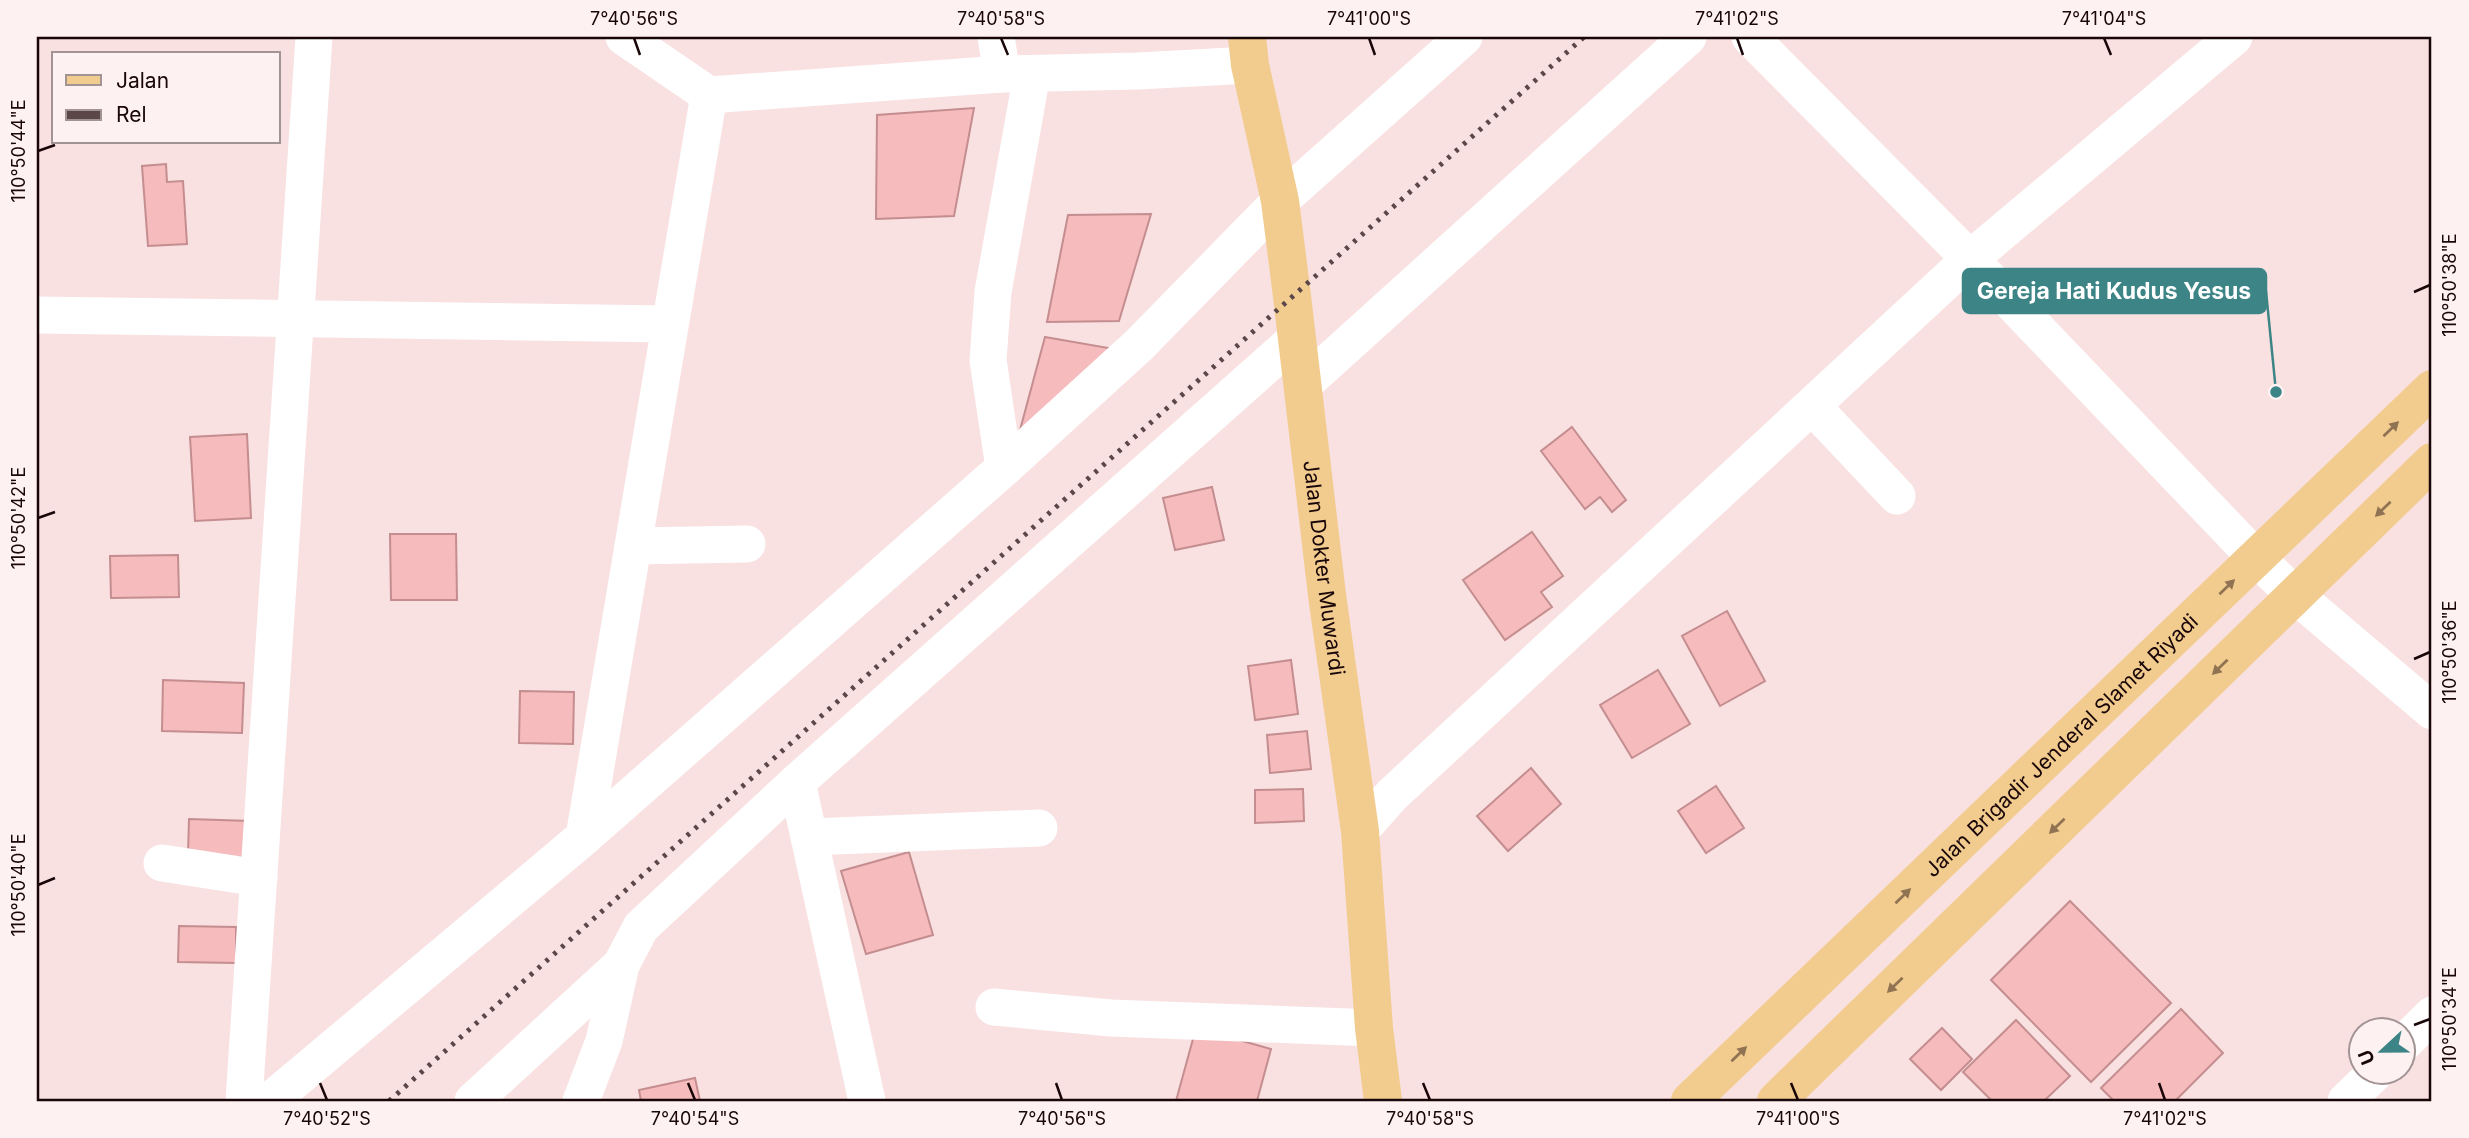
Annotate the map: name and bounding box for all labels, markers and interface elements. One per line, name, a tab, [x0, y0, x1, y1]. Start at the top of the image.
text: 7°40'56"S	[590, 8, 678, 29]
text: 7°40'58"S	[957, 8, 1045, 29]
text: 7°41'00"S	[1327, 8, 1411, 29]
text: 7°41'02"S	[1695, 8, 1779, 29]
text: 7°41'04"S	[2062, 8, 2146, 29]
legend	[52, 52, 280, 144]
text: Jalan	[116, 68, 169, 93]
text: 110°50'44"E	[8, 99, 29, 203]
text: Rel	[116, 102, 147, 127]
text: 110°50'38"E	[2439, 233, 2460, 337]
callout: Gereja Hati Kudus Yesus	[1963, 269, 2266, 313]
text: Gereja Hati Kudus Yesus	[1977, 277, 2251, 305]
one-way arrow	[2382, 420, 2399, 437]
street label: Jalan Dokter Muwardi	[1299, 459, 1351, 677]
text: 110°50'42"E	[8, 467, 29, 569]
one-way arrow	[2375, 500, 2392, 516]
one-way arrow	[2218, 578, 2235, 595]
text: 110°50'36"E	[2439, 600, 2460, 704]
street label: Jalan Brigadir Jenderal Slamet Riyadi	[1919, 608, 2203, 882]
one-way arrow	[2211, 659, 2228, 676]
one-way arrow	[2049, 818, 2066, 834]
text: 110°50'40"E	[8, 834, 29, 936]
one-way arrow	[1894, 889, 1911, 905]
text: 110°50'34"E	[2439, 967, 2460, 1071]
one-way arrow	[1886, 977, 1903, 994]
north arrow	[2346, 1016, 2416, 1086]
one-way arrow	[1730, 1046, 1747, 1062]
text: U	[2353, 1046, 2380, 1068]
text: 7°40'52"S	[283, 1108, 371, 1129]
text: 7°40'54"S	[651, 1108, 739, 1129]
text: 7°40'56"S	[1018, 1108, 1106, 1129]
text: 7°40'58"S	[1386, 1108, 1474, 1129]
text: 7°41'00"S	[1756, 1108, 1840, 1129]
text: 7°41'02"S	[2123, 1108, 2207, 1129]

